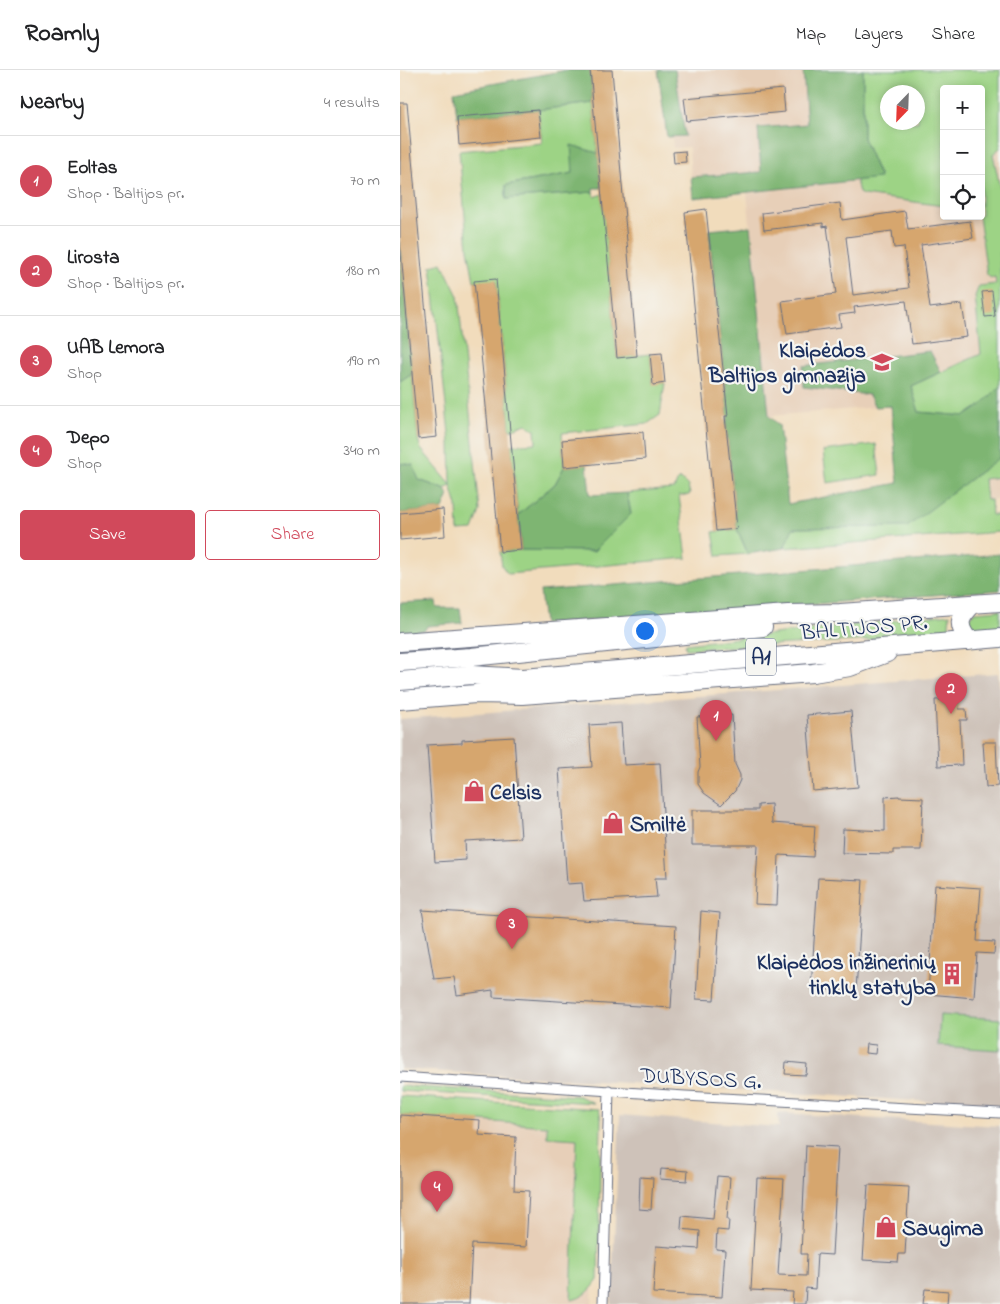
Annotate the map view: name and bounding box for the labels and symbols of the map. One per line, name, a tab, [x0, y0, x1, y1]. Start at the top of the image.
north arrow	[880, 85, 925, 130]
place label: Klaipėdos Baltijos gimnazija	[708, 336, 866, 394]
school or university icon: Klaipėdos Baltijos gimnazija	[869, 349, 895, 375]
street label: BALTIJOS PR.	[799, 608, 929, 651]
your location	[632, 618, 658, 644]
road number: A1	[746, 638, 776, 676]
pin: 2	[935, 673, 967, 714]
pin: 1	[700, 700, 732, 741]
shop icon: Celsis	[461, 778, 487, 804]
place label: Celsis	[490, 778, 542, 810]
shop icon: Smiltė	[600, 810, 626, 836]
place label: Smiltė	[630, 810, 687, 842]
pin: 3	[496, 908, 528, 949]
place label: Klaipėdos inžinerinių tinklų statyba	[757, 948, 936, 1006]
building icon: Klaipėdos inžinerinių tinklų statyba	[939, 961, 965, 987]
street label: DUBYSOS G.	[638, 1061, 762, 1099]
pin: 4	[421, 1171, 453, 1212]
shop icon: Saugima	[873, 1214, 899, 1240]
place label: Saugima	[902, 1214, 983, 1247]

